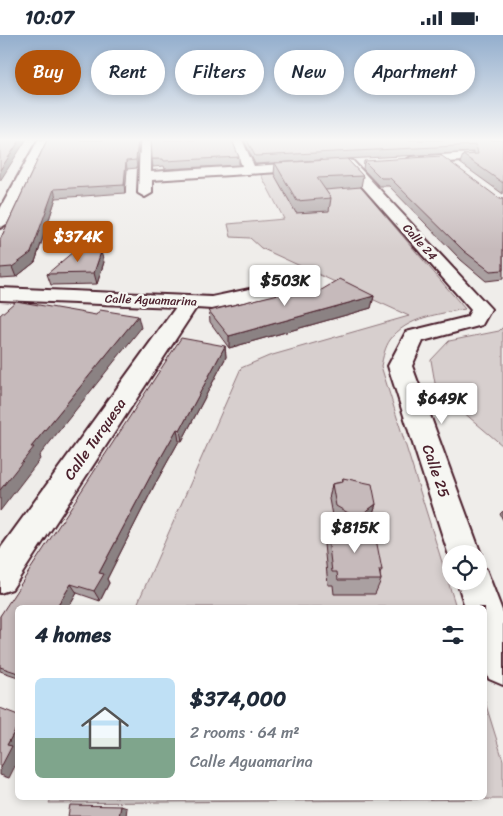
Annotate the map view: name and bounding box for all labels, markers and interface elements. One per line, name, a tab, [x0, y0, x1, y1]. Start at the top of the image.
text: 10:07	[25, 1, 74, 34]
chip: Buy	[15, 50, 81, 95]
chip: Rent	[91, 50, 165, 95]
chip: Filters	[175, 50, 264, 95]
chip: New	[274, 50, 344, 95]
chip: Apartment	[354, 50, 475, 95]
street label: Calle 24	[397, 218, 443, 266]
pin: $374K	[43, 221, 113, 263]
text: $374K	[54, 222, 102, 251]
pin: $503K	[250, 265, 320, 307]
text: $503K	[260, 266, 310, 295]
street label: Calle Aguamarina	[105, 287, 197, 313]
pin: $649K	[407, 383, 477, 425]
text: $649K	[417, 384, 467, 413]
street label: Calle Turquesa	[57, 392, 133, 486]
street label: Calle 25	[415, 441, 457, 501]
pin: $815K	[320, 511, 390, 554]
text: $815K	[332, 513, 378, 542]
map controls	[442, 545, 487, 590]
button: locate	[442, 545, 487, 590]
text: 4 homes	[35, 616, 111, 654]
icon: filters	[439, 621, 467, 649]
text: $374,000	[190, 680, 286, 718]
icon: home	[75, 698, 135, 758]
text: 2 rooms · 64 m²	[190, 718, 300, 747]
text: Calle Aguamarina	[190, 747, 313, 776]

